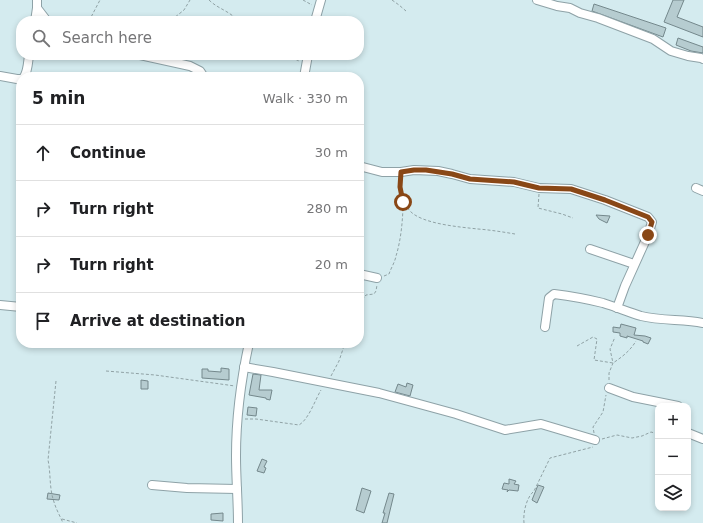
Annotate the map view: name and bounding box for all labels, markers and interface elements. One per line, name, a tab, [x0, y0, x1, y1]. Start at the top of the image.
search box	[16, 16, 364, 60]
icon: search	[30, 27, 52, 49]
text: Search here	[62, 29, 152, 47]
text: 5 min	[32, 88, 85, 108]
text: Walk · 330 m	[263, 91, 348, 106]
icon: ahead	[32, 142, 54, 164]
text: Continue	[70, 144, 146, 162]
text: 30 m	[315, 145, 348, 160]
route start	[394, 193, 412, 211]
icon: right	[32, 198, 54, 220]
text: Turn right	[70, 200, 154, 218]
text: 280 m	[306, 201, 348, 216]
route end	[639, 226, 657, 244]
icon: right	[32, 254, 54, 276]
text: Turn right	[70, 256, 154, 274]
text: 20 m	[315, 257, 348, 272]
icon: arrive	[32, 310, 54, 332]
text: Arrive at destination	[70, 312, 245, 330]
map controls	[655, 403, 691, 511]
button: +	[655, 403, 691, 439]
button: −	[655, 439, 691, 475]
button: layers	[655, 475, 691, 511]

